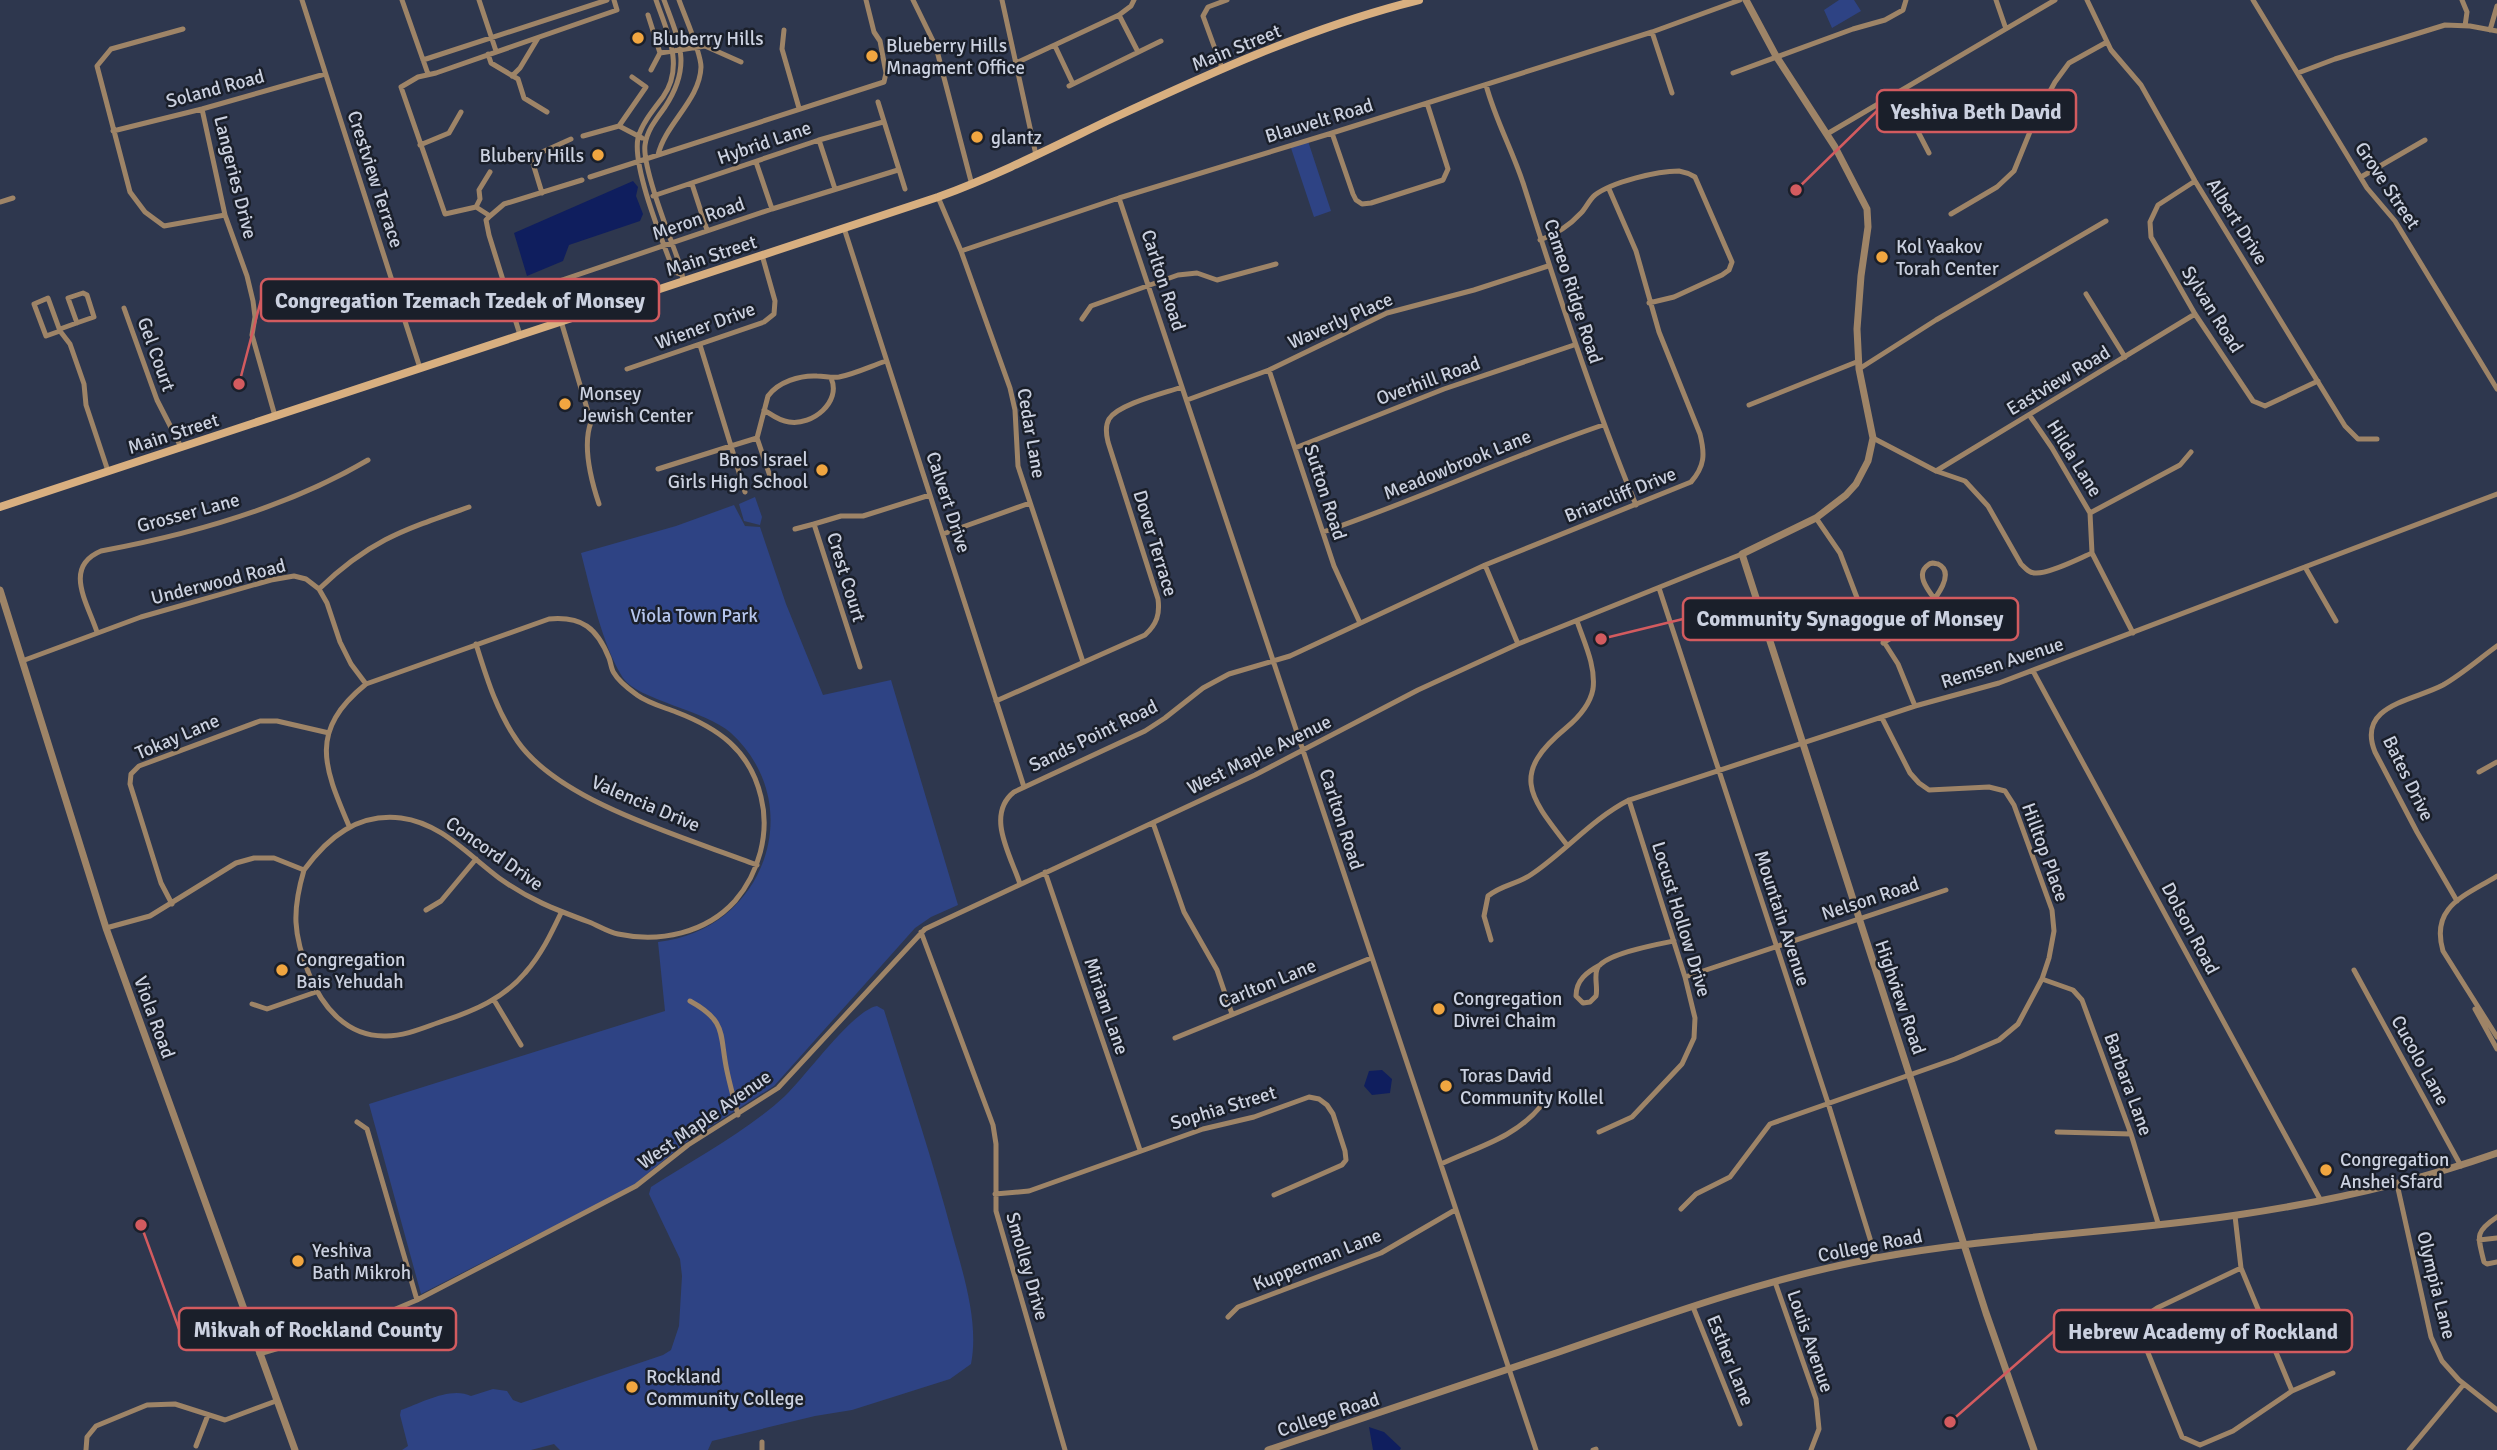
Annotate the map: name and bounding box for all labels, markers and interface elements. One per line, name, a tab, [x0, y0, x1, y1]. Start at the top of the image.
street label: Main Street	[1188, 19, 1285, 77]
place label: Bluberry Hills	[652, 27, 764, 51]
marker: Bluberry Hills	[630, 30, 646, 46]
place label: Blueberry Hills Mnagment Office	[886, 34, 1025, 80]
marker: Blueberry Hills Mnagment Office	[864, 48, 880, 64]
street label: Soland Road	[163, 64, 267, 114]
callout: Yeshiva Beth David	[1877, 90, 2076, 132]
street label: Blauvelt Road	[1262, 93, 1376, 149]
text: Yeshiva Beth David	[1889, 99, 2062, 125]
street label: Crestview Terrace	[342, 108, 408, 251]
street label: Langeries Drive	[208, 113, 262, 241]
street label: Hybrid Lane	[714, 116, 814, 170]
place label: glantz	[991, 126, 1042, 150]
marker: glantz	[969, 129, 985, 145]
street label: Grove Street	[2349, 137, 2425, 234]
place label: Blubery Hills	[479, 144, 584, 168]
marker: Blubery Hills	[590, 147, 606, 163]
street label: Albert Drive	[2201, 174, 2273, 269]
street label: Meron Road	[649, 192, 748, 246]
street label: Cameo Ridge Road	[1538, 216, 1608, 367]
street label: Carlton Road	[1135, 227, 1191, 334]
street label: Main Street	[663, 230, 760, 282]
place label: Kol Yaakov Torah Center	[1896, 235, 1999, 281]
marker: Kol Yaakov Torah Center	[1874, 249, 1890, 265]
street label: Sylvan Road	[2176, 262, 2248, 357]
callout: Congregation Tzemach Tzedek of Monsey	[261, 279, 659, 321]
street label: Waverly Place	[1284, 287, 1397, 355]
text: Congregation Tzemach Tzedek of Monsey	[275, 288, 646, 314]
street label: Wiener Drive	[652, 297, 758, 355]
street label: Gel Court	[132, 314, 181, 395]
street label: Eastview Road	[2002, 340, 2115, 421]
street label: Overhill Road	[1373, 351, 1484, 411]
place label: Monsey Jewish Center	[579, 382, 693, 428]
street label: Cedar Lane	[1011, 386, 1051, 480]
marker: Monsey Jewish Center	[557, 396, 573, 412]
street label: Main Street	[125, 408, 222, 460]
street label: Hilda Lane	[2041, 415, 2107, 502]
street label: Meadowbrook Lane	[1380, 424, 1535, 506]
street label: Sutton Road	[1298, 441, 1352, 543]
place label: Bnos Israel Girls High School	[668, 448, 808, 494]
street label: Calvert Drive	[920, 449, 976, 556]
marker: Bnos Israel Girls High School	[814, 462, 830, 478]
street label: Briarcliff Drive	[1561, 462, 1680, 528]
street label: Dover Terrace	[1127, 487, 1183, 599]
street label: Grosser Lane	[134, 488, 242, 538]
street label: Crest Court	[821, 530, 871, 625]
street label: Underwood Road	[148, 554, 288, 610]
callout: Community Synagogue of Monsey	[1683, 598, 2018, 640]
park label: Viola Town Park	[630, 604, 758, 628]
text: Community Synagogue of Monsey	[1696, 606, 2004, 632]
street label: Remsen Avenue	[1938, 632, 2067, 694]
street label: Sands Point Road	[1025, 694, 1162, 777]
street label: Tokay Lane	[132, 709, 223, 765]
street label: West Maple Avenue	[1183, 710, 1336, 800]
street label: Bates Drive	[2377, 732, 2439, 825]
street label: Carlton Road	[1313, 766, 1369, 873]
street label: Valencia Drive	[588, 770, 704, 838]
street label: Hilltop Place	[2016, 800, 2074, 905]
street label: Concord Drive	[441, 811, 548, 896]
street label: Locust Hollow Drive	[1646, 839, 1716, 1000]
street label: Mountain Avenue	[1749, 847, 1815, 989]
street label: Nelson Road	[1818, 872, 1922, 926]
street label: Dolson Road	[2156, 878, 2224, 979]
street label: Highview Road	[1869, 937, 1931, 1058]
place label: Congregation Bais Yehudah	[296, 948, 405, 994]
street label: Carlton Lane	[1215, 953, 1320, 1014]
street label: Miriam Lane	[1078, 955, 1134, 1058]
marker: Congregation Bais Yehudah	[274, 962, 290, 978]
street label: Viola Road	[128, 973, 180, 1062]
place label: Congregation Divrei Chaim	[1453, 987, 1562, 1033]
marker: Congregation Divrei Chaim	[1431, 1001, 1447, 1017]
street label: Cucolo Lane	[2386, 1011, 2455, 1110]
street label: Barbara Lane	[2098, 1030, 2158, 1139]
place label: Toras David Community Kollel	[1460, 1064, 1604, 1110]
street label: West Maple Avenue	[633, 1065, 776, 1175]
marker: Toras David Community Kollel	[1438, 1078, 1454, 1094]
street label: Sophia Street	[1168, 1080, 1279, 1135]
place label: Congregation Anshei Sfard	[2340, 1148, 2449, 1194]
marker: Congregation Anshei Sfard	[2318, 1162, 2334, 1178]
street label: Smolley Drive	[1000, 1210, 1054, 1323]
street label: Kupperman Lane	[1250, 1223, 1385, 1297]
street label: College Road	[1816, 1224, 1924, 1268]
street label: Olympia Lane	[2411, 1229, 2461, 1342]
place label: Yeshiva Bath Mikroh	[312, 1239, 411, 1285]
marker: Yeshiva Bath Mikroh	[290, 1253, 306, 1269]
street label: Louis Avenue	[1781, 1287, 1839, 1396]
callout: Mikvah of Rockland County	[179, 1308, 456, 1350]
callout: Hebrew Academy of Rockland	[2054, 1310, 2352, 1352]
street label: Esther Lane	[1701, 1311, 1759, 1409]
text: Mikvah of Rockland County	[194, 1317, 443, 1343]
text: Hebrew Academy of Rockland	[2068, 1319, 2338, 1345]
place label: Rockland Community College	[646, 1365, 804, 1411]
marker: Rockland Community College	[624, 1379, 640, 1395]
street label: College Road	[1274, 1387, 1382, 1443]

